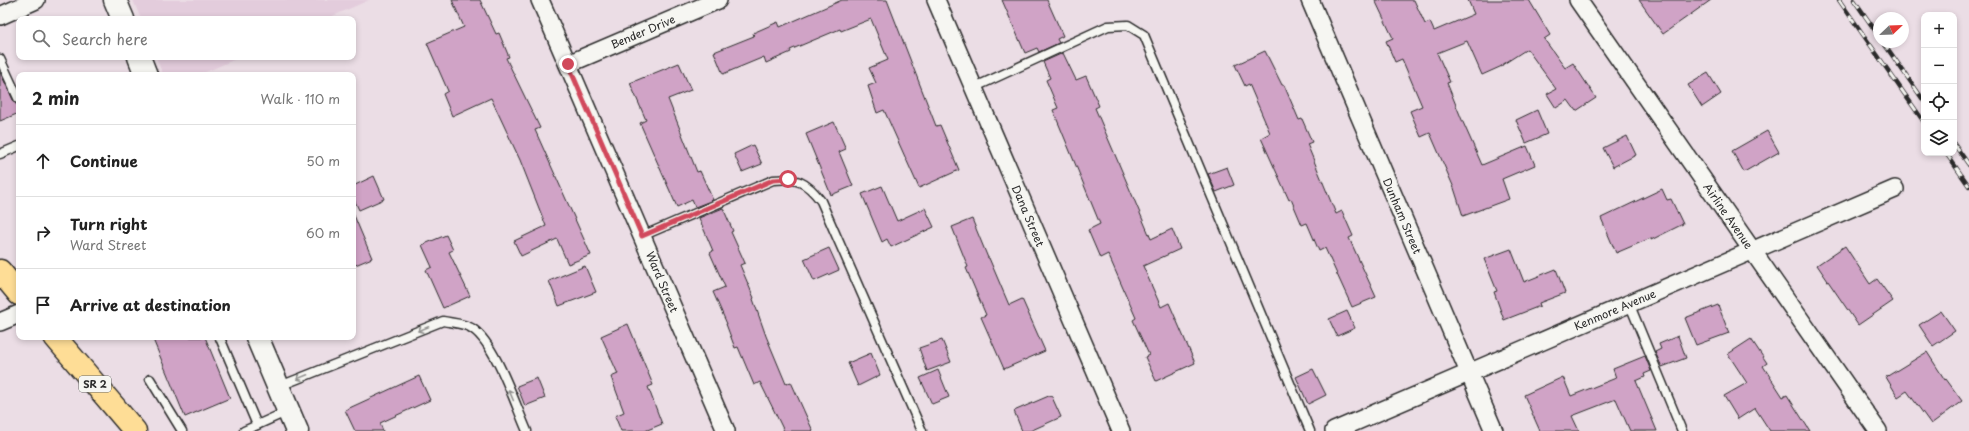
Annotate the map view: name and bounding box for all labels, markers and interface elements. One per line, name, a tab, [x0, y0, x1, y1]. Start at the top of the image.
street label: Bender Drive	[608, 10, 678, 53]
north arrow	[1873, 12, 1909, 48]
map controls	[1921, 12, 1957, 156]
button: +	[1921, 12, 1957, 48]
search box	[16, 16, 356, 60]
icon: search	[30, 27, 52, 49]
text: Search here	[62, 27, 148, 50]
button: −	[1921, 48, 1957, 84]
route end	[559, 55, 577, 73]
button: locate	[1921, 84, 1957, 120]
text: 2 min	[32, 85, 79, 111]
text: Walk · 110 m	[261, 89, 340, 108]
button: layers	[1921, 120, 1957, 156]
text: Continue	[70, 149, 138, 172]
icon: ahead	[32, 150, 54, 172]
text: 50 m	[306, 151, 340, 170]
route start	[779, 170, 797, 188]
street label: Dunham Street	[1379, 175, 1426, 257]
street label: Airline Avenue	[1699, 179, 1757, 252]
street label: Dana Street	[1008, 182, 1049, 250]
text: Turn right	[70, 212, 147, 235]
icon: right	[32, 222, 54, 244]
text: 60 m	[306, 223, 340, 242]
text: Ward Street	[70, 235, 146, 254]
street label: Ward Street	[642, 249, 683, 315]
street label: Kenmore Avenue	[1571, 285, 1658, 334]
text: Arrive at destination	[70, 293, 231, 316]
icon: arrive	[32, 294, 54, 316]
one-way arrow	[417, 326, 429, 334]
one-way arrow	[297, 374, 309, 382]
road number: SR 2	[79, 376, 111, 392]
one-way arrow	[507, 390, 514, 402]

